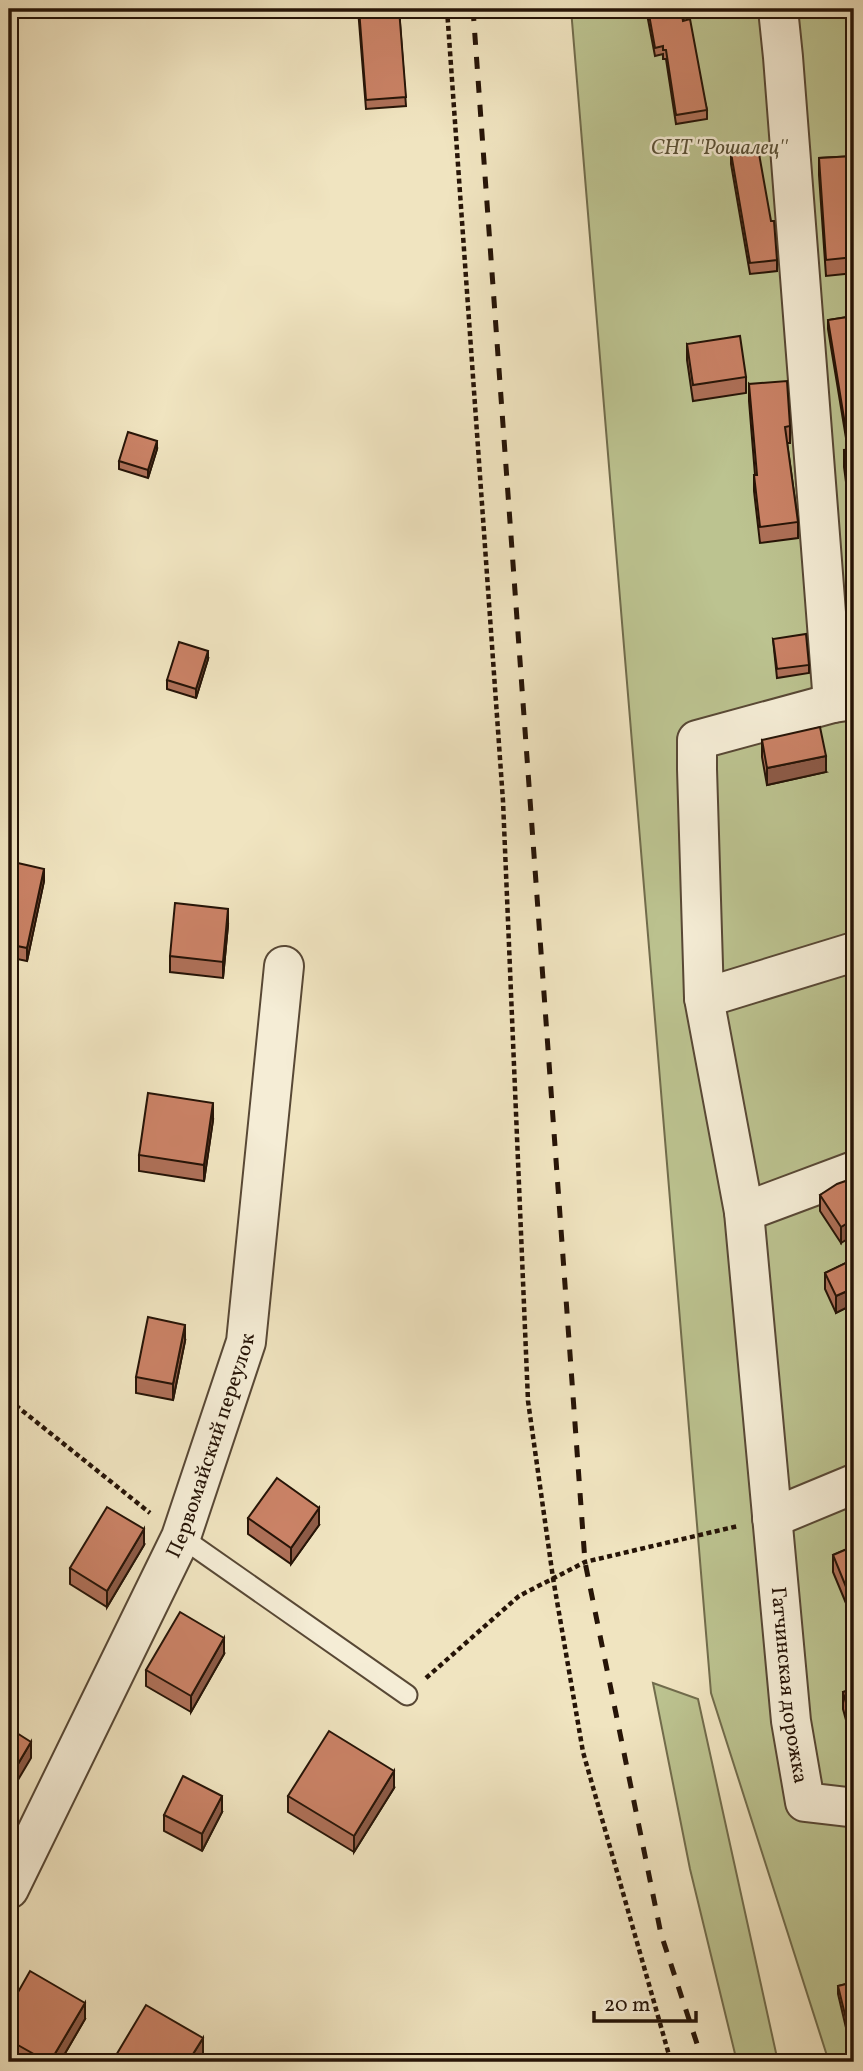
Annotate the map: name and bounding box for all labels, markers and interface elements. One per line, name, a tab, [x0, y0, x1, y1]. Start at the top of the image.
park label: СНТ ''Рошалец''	[651, 134, 788, 163]
street label: Первомайский переулок	[160, 1332, 263, 1563]
street label: Гатчинская дорожка	[763, 1585, 815, 1786]
scale bar	[594, 1980, 695, 2024]
text: 20 m	[604, 1991, 650, 2020]

